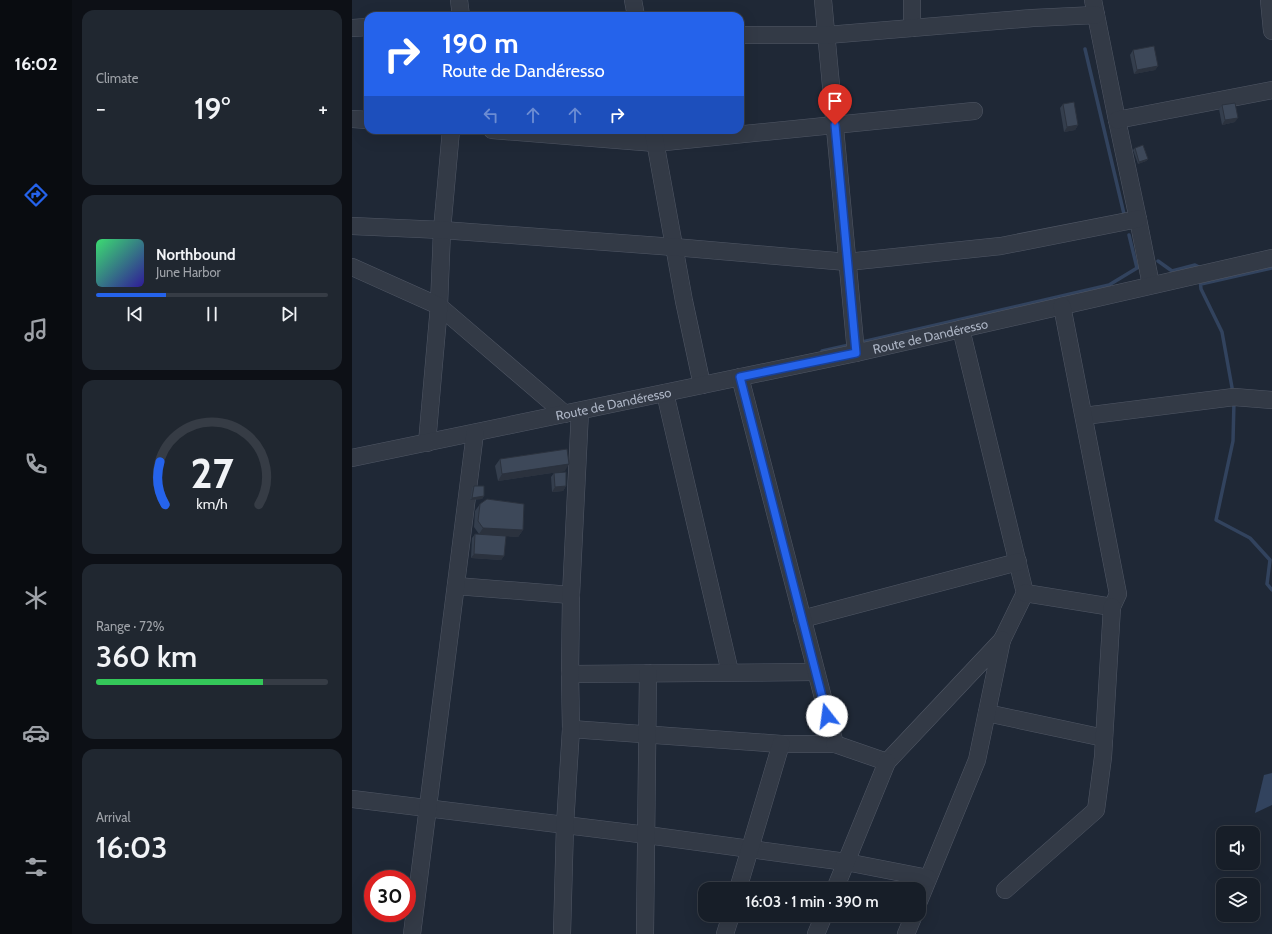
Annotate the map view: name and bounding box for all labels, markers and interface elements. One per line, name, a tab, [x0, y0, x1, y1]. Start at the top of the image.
text: 190 m	[442, 26, 518, 60]
icon: right	[376, 28, 428, 80]
text: 16:02	[15, 53, 57, 75]
text: Route de Dandéresso	[442, 60, 605, 82]
text: Climate	[96, 70, 138, 86]
pin	[818, 84, 852, 125]
text: 19°	[194, 90, 230, 127]
icon: arrive	[824, 90, 846, 112]
text: −	[96, 95, 106, 122]
text: +	[318, 95, 328, 122]
icon: left	[480, 104, 502, 126]
icon: ahead	[522, 104, 544, 126]
icon: ahead	[564, 104, 586, 126]
icon: right	[606, 104, 628, 126]
icon: directions	[22, 181, 50, 209]
text: Northbound	[156, 246, 236, 264]
text: June Harbor	[156, 264, 221, 280]
icon: previous	[124, 303, 146, 325]
icon: pause	[201, 303, 223, 325]
icon: next	[278, 303, 300, 325]
street label: Route de Dandéresso	[871, 315, 989, 357]
icon: music	[22, 316, 50, 344]
street label: Route de Dandéresso	[554, 384, 673, 423]
text: 27	[190, 448, 234, 498]
icon: phone	[22, 450, 50, 478]
text: km/h	[196, 495, 228, 513]
icon: climate	[22, 584, 50, 612]
text: Range · 72%	[96, 618, 164, 634]
text: 360 km	[96, 638, 197, 675]
position arrow	[806, 695, 848, 737]
icon: car	[22, 719, 50, 747]
text: Arrival	[96, 809, 131, 825]
map controls	[1216, 826, 1260, 922]
button: sound	[1216, 826, 1260, 870]
text: 16:03	[96, 829, 167, 866]
icon: filters	[22, 853, 50, 881]
speed limit sign: 30	[364, 870, 416, 922]
button: layers	[1216, 878, 1260, 922]
text: 16:03 · 1 min · 390 m	[745, 893, 879, 911]

